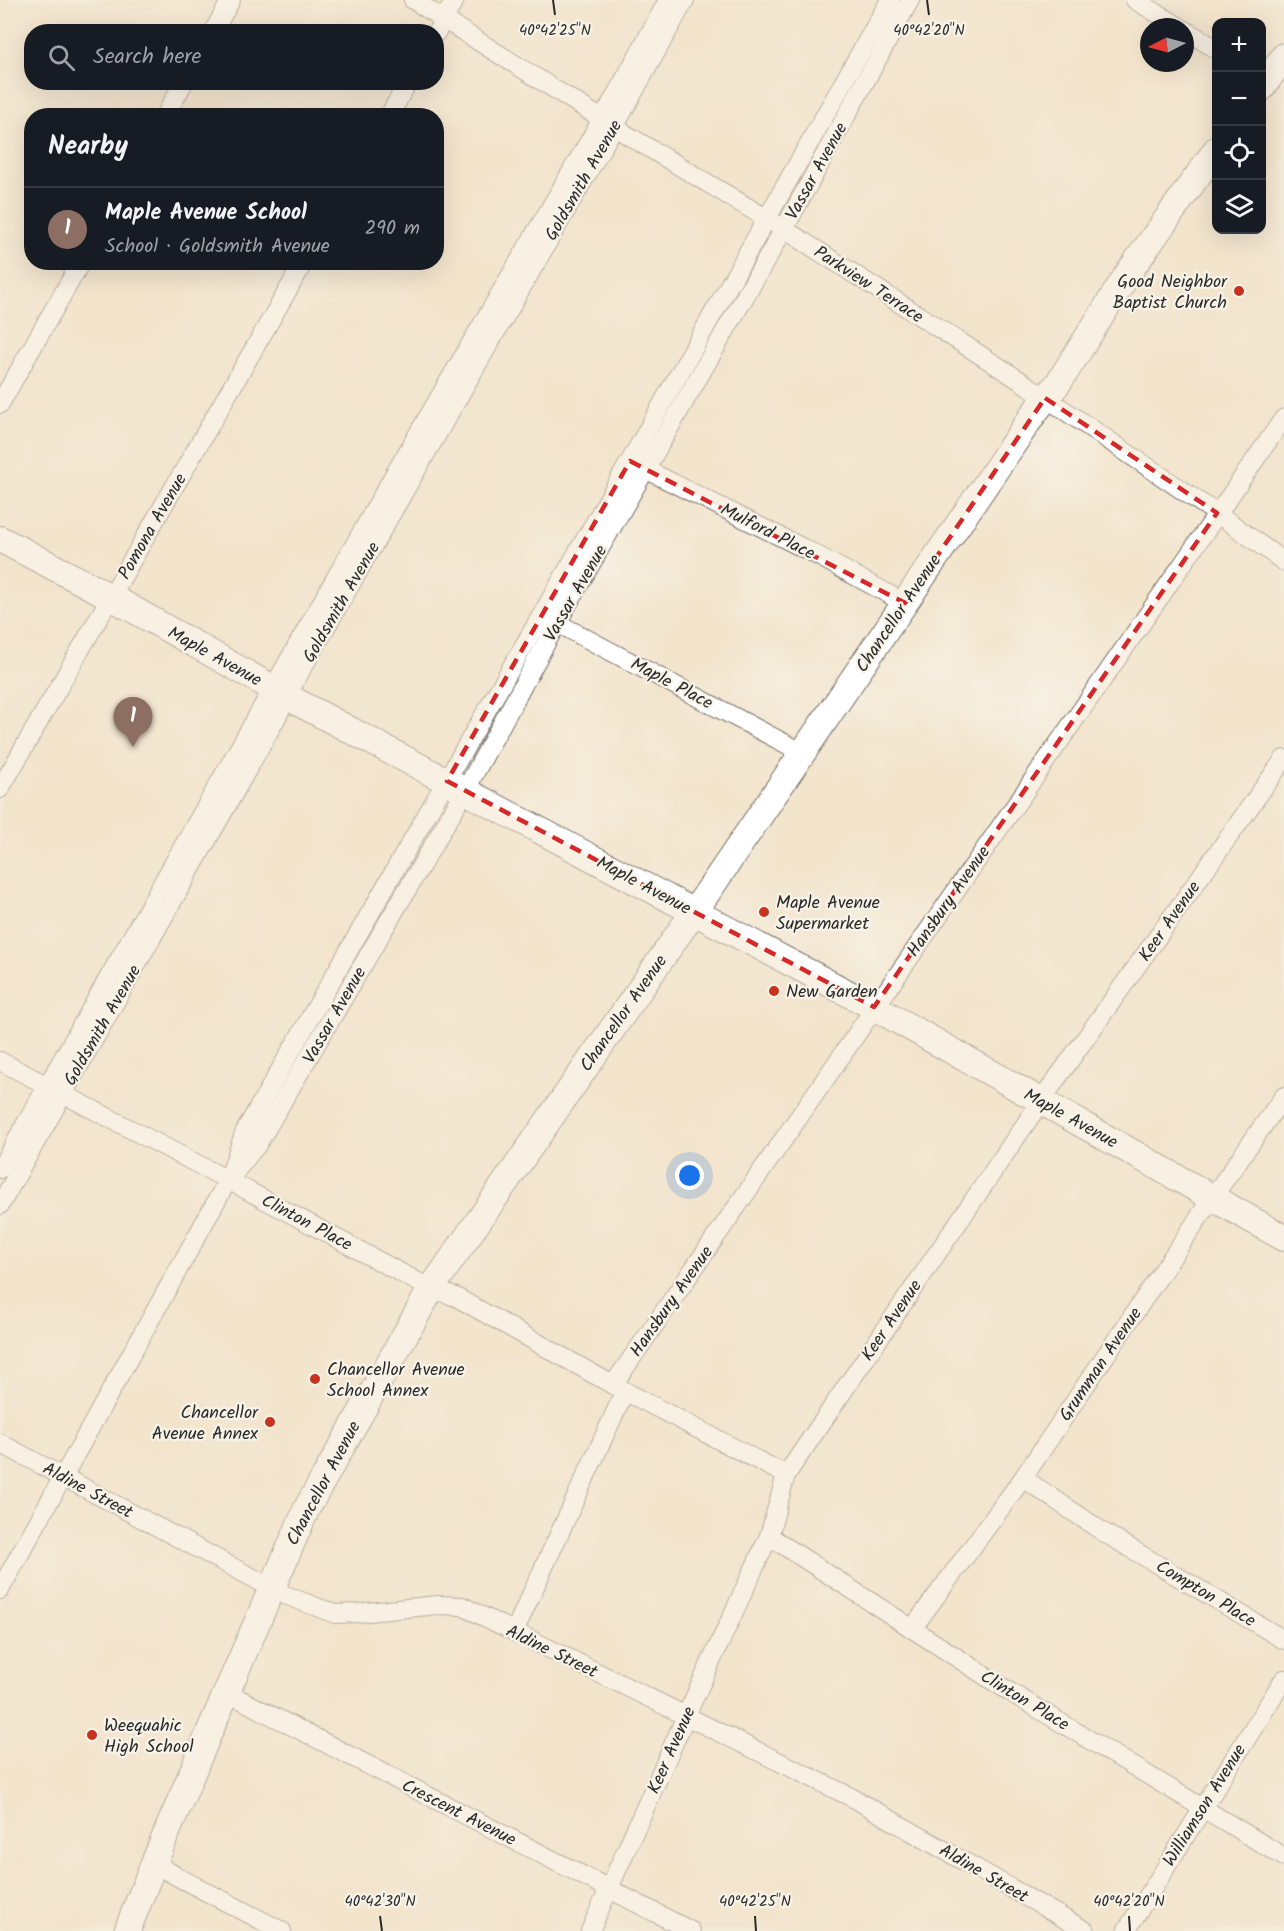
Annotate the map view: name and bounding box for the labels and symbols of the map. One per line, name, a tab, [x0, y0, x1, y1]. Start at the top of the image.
north arrow	[1140, 18, 1194, 72]
text: 40°42'25"N	[519, 19, 591, 43]
text: 40°42'20"N	[893, 19, 965, 43]
street label: Goldsmith Avenue	[538, 115, 631, 247]
street label: Vassar Avenue	[778, 117, 856, 226]
street label: Parkview Terrace	[807, 239, 929, 332]
place label: Good Neighbor Baptist Church	[1113, 268, 1228, 318]
marker: Good Neighbor Baptist Church	[1232, 284, 1246, 298]
street label: Pomona Avenue	[111, 468, 196, 585]
street label: Mulford Place	[715, 496, 820, 569]
street label: Goldsmith Avenue	[296, 537, 389, 669]
street label: Vassar Avenue	[537, 540, 616, 648]
street label: Chancellor Avenue	[849, 549, 950, 679]
street label: Maple Avenue	[162, 619, 267, 695]
street label: Maple Place	[625, 650, 718, 718]
pin: 1	[114, 698, 152, 747]
street label: Hansbury Avenue	[900, 840, 999, 964]
street label: Maple Avenue	[591, 849, 696, 924]
street label: Keer Avenue	[1132, 875, 1209, 968]
place label: Maple Avenue Supermarket	[776, 889, 880, 939]
marker: Maple Avenue Supermarket	[757, 905, 771, 919]
street label: Chancellor Avenue	[573, 949, 676, 1079]
street label: Goldsmith Avenue	[57, 960, 150, 1092]
street label: Vassar Avenue	[296, 962, 375, 1070]
place label: New Garden	[786, 978, 878, 1007]
marker: New Garden	[767, 984, 781, 998]
street label: Maple Avenue	[1018, 1081, 1123, 1157]
your location	[675, 1161, 704, 1190]
street label: Clinton Place	[255, 1187, 357, 1260]
street label: Hansbury Avenue	[623, 1240, 722, 1364]
street label: Keer Avenue	[854, 1274, 930, 1368]
street label: Grumman Avenue	[1052, 1302, 1150, 1428]
place label: Chancellor Avenue School Annex	[327, 1356, 465, 1406]
marker: Chancellor Avenue School Annex	[308, 1372, 322, 1386]
place label: Chancellor Avenue Annex	[152, 1399, 259, 1449]
marker: Chancellor Avenue Annex	[263, 1415, 277, 1429]
street label: Chancellor Avenue	[279, 1416, 369, 1551]
street label: Aldine Street	[37, 1455, 139, 1528]
street label: Compton Place	[1150, 1553, 1261, 1636]
street label: Aldine Street	[500, 1618, 603, 1688]
street label: Clinton Place	[974, 1663, 1074, 1739]
street label: Keer Avenue	[640, 1702, 705, 1799]
place label: Weequahic High School	[104, 1712, 194, 1762]
marker: Weequahic High School	[85, 1728, 99, 1742]
street label: Williamson Avenue	[1156, 1739, 1255, 1873]
street label: Crescent Avenue	[396, 1772, 521, 1855]
street label: Aldine Street	[933, 1837, 1034, 1912]
text: 40°42'30"N	[344, 1890, 416, 1914]
text: 40°42'25"N	[719, 1890, 791, 1914]
text: 40°42'20"N	[1093, 1890, 1165, 1914]

